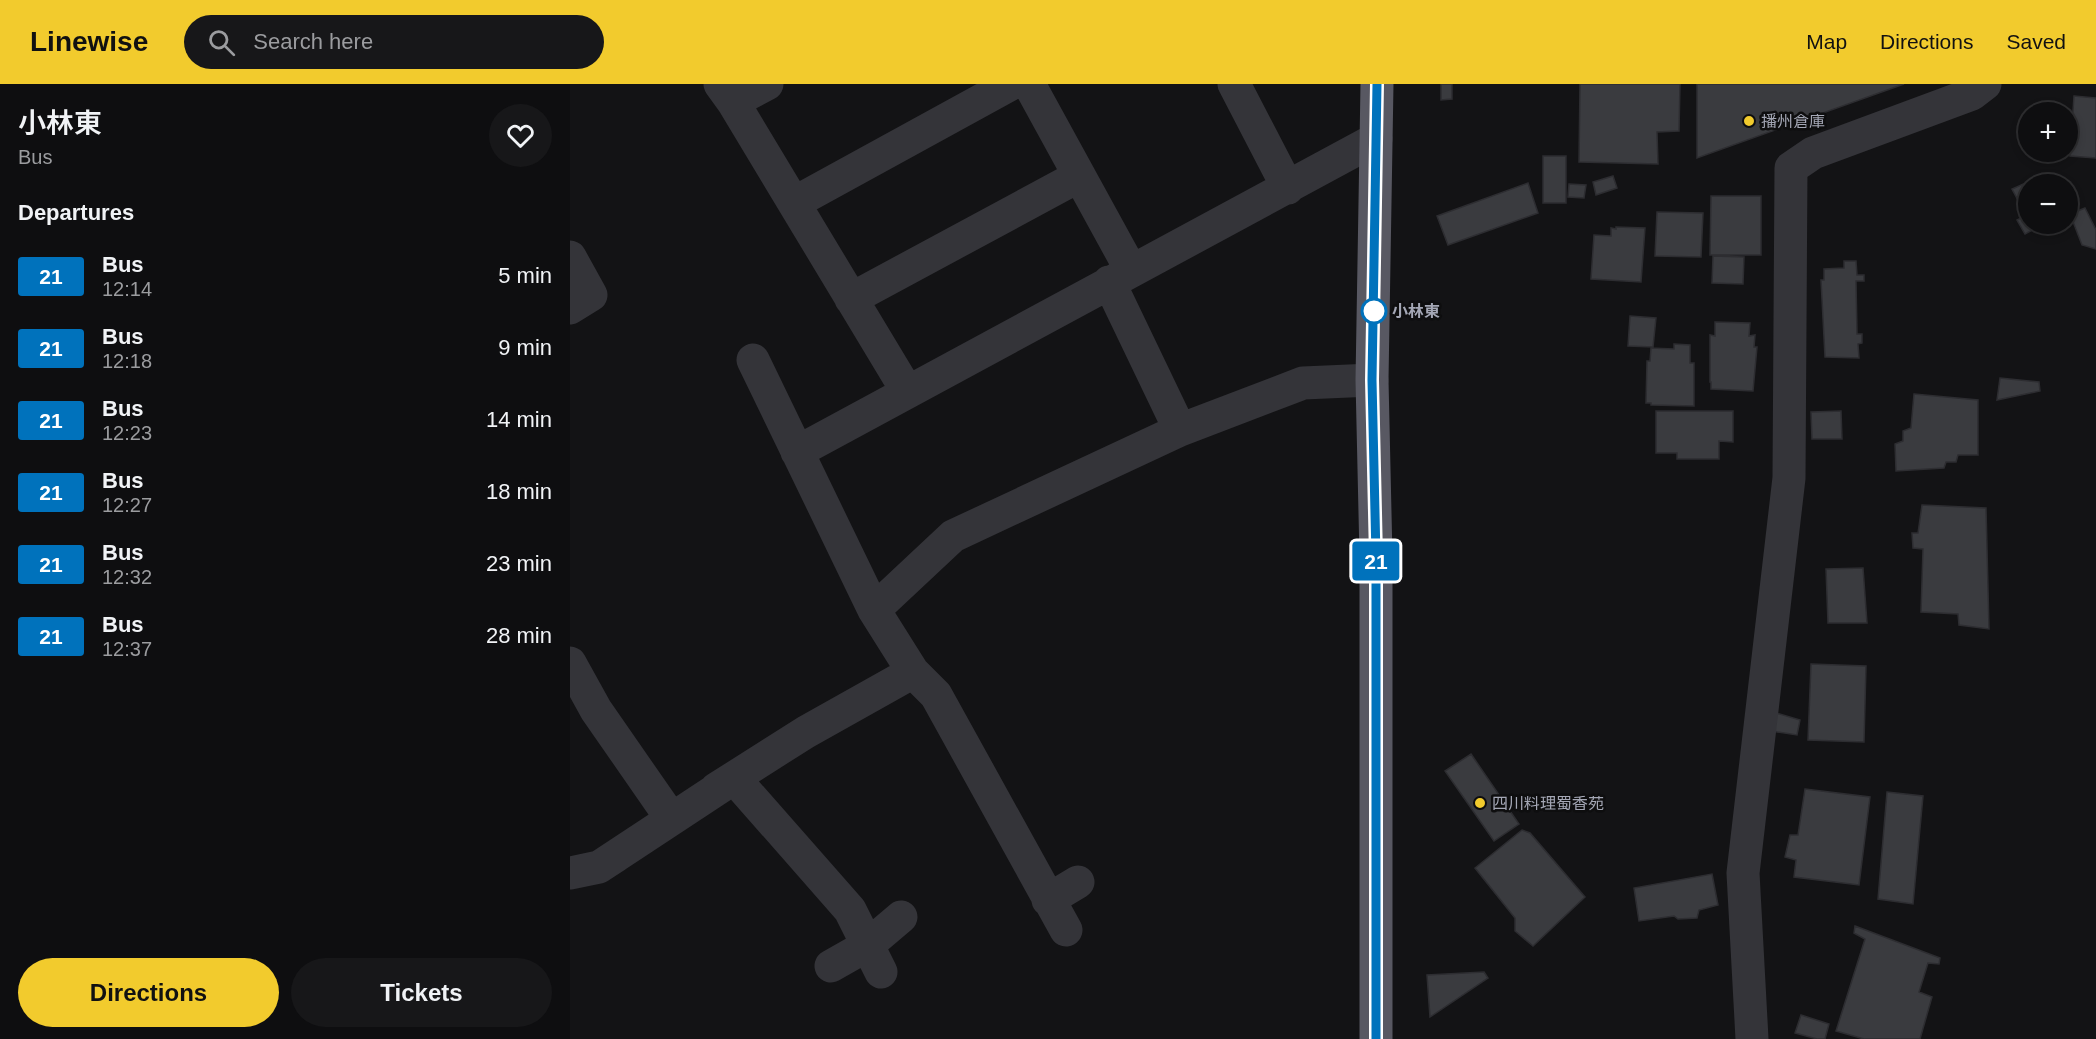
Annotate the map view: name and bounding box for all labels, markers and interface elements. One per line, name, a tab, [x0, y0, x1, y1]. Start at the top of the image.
search box	[184, 15, 604, 69]
text: Linewise	[30, 26, 148, 57]
icon: search	[205, 26, 238, 59]
text: Search here	[253, 29, 373, 54]
text: Map	[1806, 30, 1847, 53]
text: Directions	[1880, 30, 1973, 53]
text: Saved	[2006, 30, 2066, 53]
map controls	[2018, 102, 2078, 234]
button: +	[2018, 102, 2078, 162]
button: heart	[489, 104, 552, 167]
text: 小林東	[18, 108, 102, 139]
place label: 播州倉庫	[1761, 113, 1825, 130]
marker: 播州倉庫	[1742, 114, 1756, 128]
text: Bus	[18, 146, 52, 168]
button: −	[2018, 174, 2078, 234]
text: Departures	[18, 200, 134, 225]
text: Bus	[102, 252, 144, 277]
text: 5 min	[498, 263, 552, 288]
text: 21	[39, 265, 63, 288]
text: 12:14	[102, 278, 152, 300]
marker: 小林東	[1361, 298, 1387, 324]
place label: 小林東	[1392, 303, 1440, 320]
text: Bus	[102, 324, 144, 349]
text: 9 min	[498, 335, 552, 360]
text: 21	[39, 337, 63, 360]
text: 12:18	[102, 350, 152, 372]
text: Bus	[102, 396, 144, 421]
text: 14 min	[486, 407, 552, 432]
text: 21	[39, 409, 63, 432]
text: 12:23	[102, 422, 152, 444]
text: Bus	[102, 468, 144, 493]
text: 18 min	[486, 479, 552, 504]
text: 21	[39, 481, 63, 504]
text: 12:27	[102, 494, 152, 516]
text: Bus	[102, 540, 144, 565]
line badge: 21	[1349, 542, 1403, 580]
text: 21	[1364, 550, 1388, 573]
text: 23 min	[486, 551, 552, 576]
text: 21	[39, 553, 63, 576]
text: 12:32	[102, 566, 152, 588]
text: Bus	[102, 612, 144, 637]
text: 28 min	[486, 623, 552, 648]
text: 21	[39, 625, 63, 648]
text: 12:37	[102, 638, 152, 660]
place label: 四川料理蜀香苑	[1492, 795, 1604, 812]
marker: 四川料理蜀香苑	[1473, 796, 1487, 810]
button: Directions	[18, 958, 279, 1027]
button: Tickets	[291, 958, 552, 1027]

